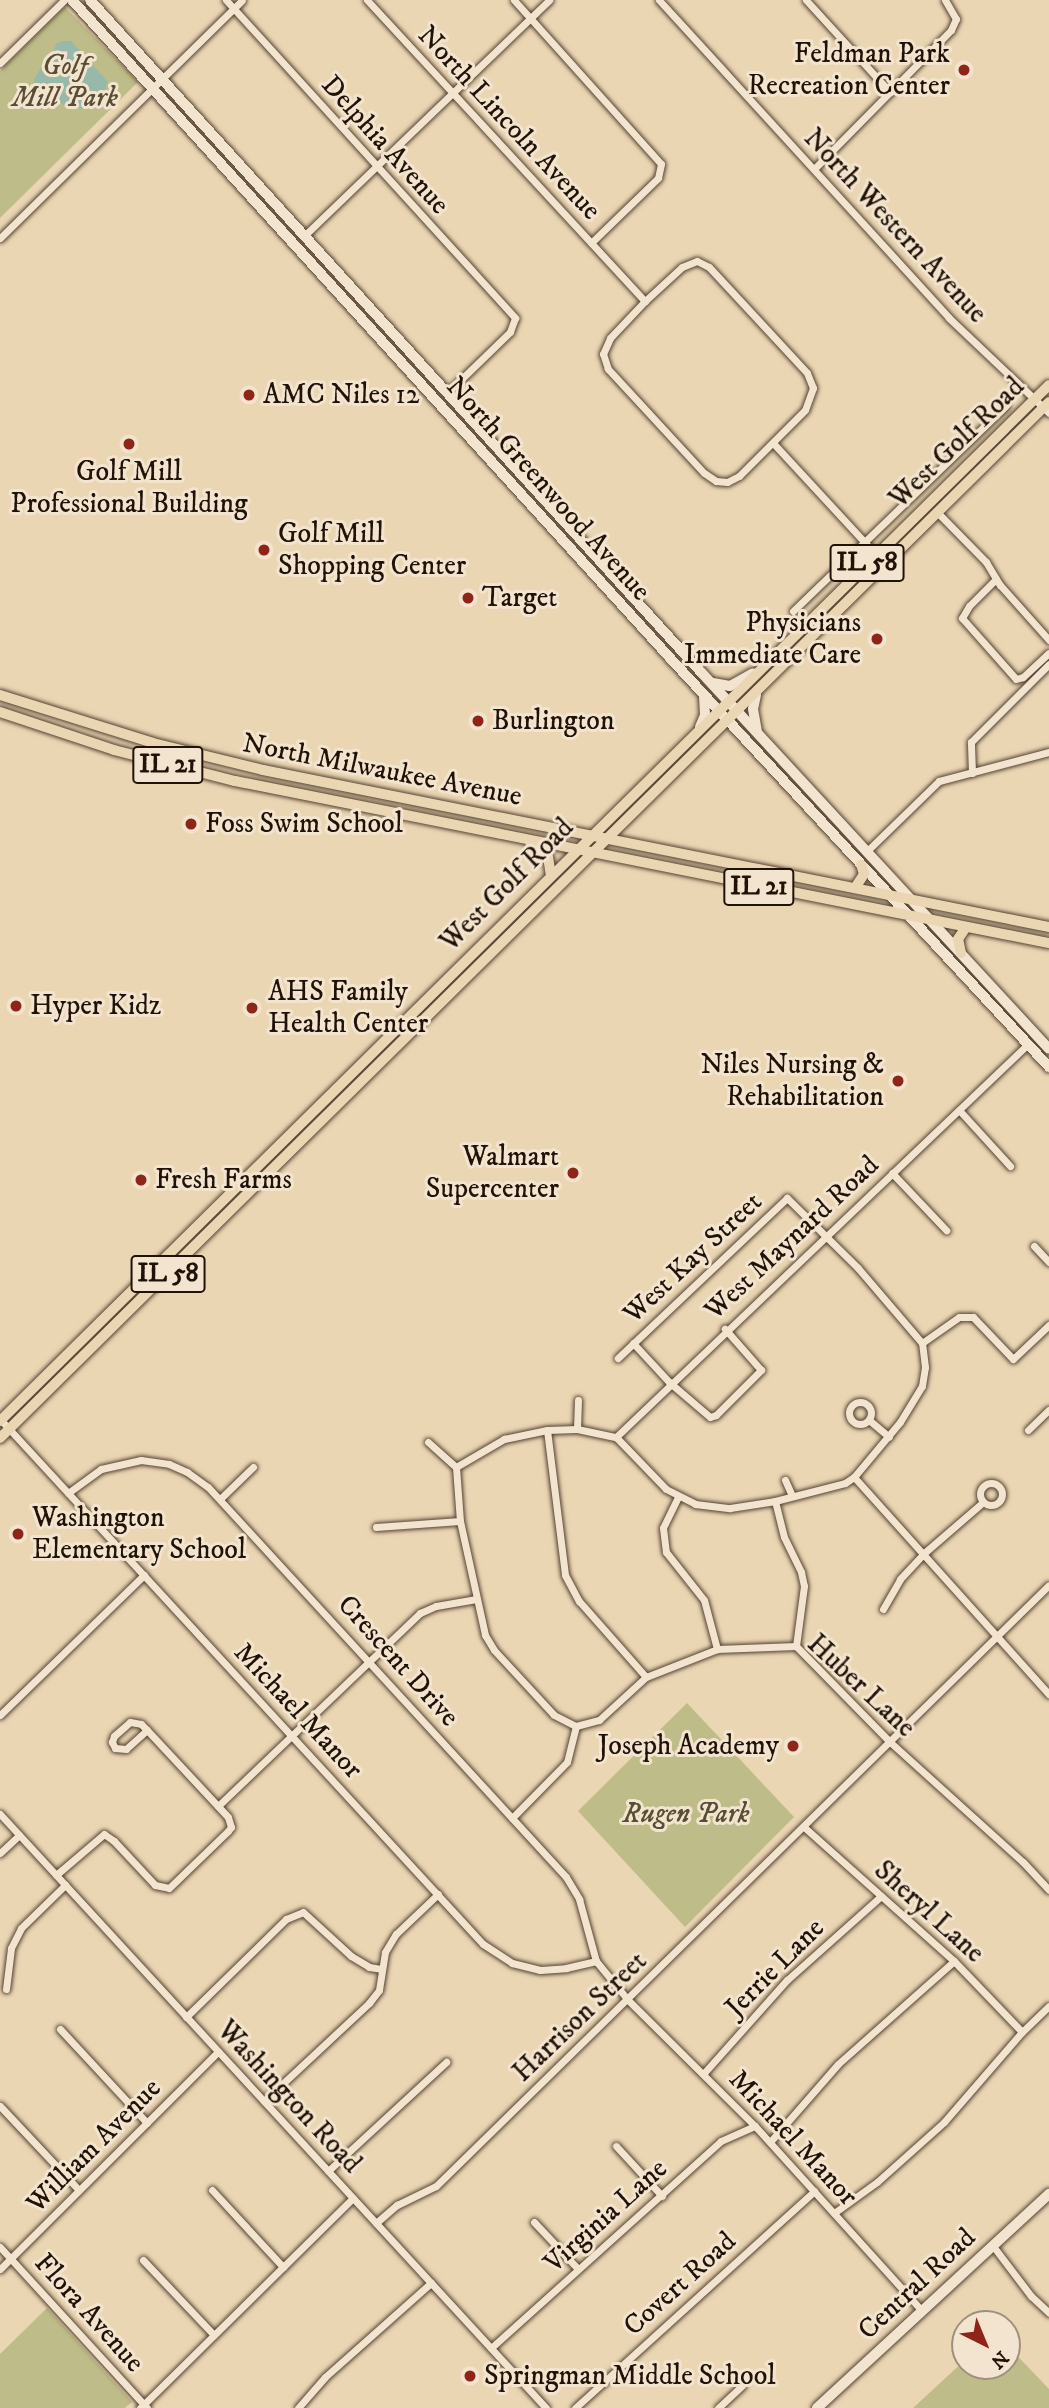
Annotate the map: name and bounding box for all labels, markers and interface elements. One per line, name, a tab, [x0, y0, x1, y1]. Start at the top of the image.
street label: North Lincoln Avenue	[410, 19, 608, 227]
place label: Feldman Park Recreation Center	[748, 37, 950, 103]
park label: Golf Mill Park	[12, 49, 118, 115]
marker: Feldman Park Recreation Center	[956, 62, 972, 78]
street label: Delphia Avenue	[314, 69, 456, 221]
street label: North Western Avenue	[796, 122, 994, 330]
street label: North Greenwood Avenue	[439, 370, 657, 608]
street label: West Golf Road	[883, 370, 1031, 516]
place label: AMC Niles 12	[263, 378, 420, 412]
marker: AMC Niles 12	[241, 387, 257, 403]
marker: Golf Mill Professional Building	[121, 436, 137, 452]
place label: Golf Mill Professional Building	[10, 455, 248, 521]
place label: Golf Mill Shopping Center	[278, 517, 466, 583]
road number: IL 58	[828, 540, 906, 586]
marker: Golf Mill Shopping Center	[256, 542, 272, 558]
place label: Target	[482, 581, 557, 615]
marker: Target	[460, 590, 476, 606]
place label: Physicians Immediate Care	[684, 606, 861, 672]
marker: Physicians Immediate Care	[867, 629, 887, 649]
place label: Burlington	[492, 704, 615, 738]
marker: Burlington	[470, 713, 486, 729]
street label: North Milwaukee Avenue	[239, 726, 525, 814]
road number: IL 21	[131, 743, 205, 788]
place label: Foss Swim School	[205, 807, 403, 841]
street label: West Golf Road	[433, 811, 581, 959]
marker: Foss Swim School	[183, 816, 199, 832]
road number: IL 21	[722, 864, 796, 909]
place label: AHS Family Health Center	[268, 975, 428, 1041]
place label: Hyper Kidz	[30, 989, 161, 1023]
marker: Hyper Kidz	[8, 998, 24, 1014]
marker: AHS Family Health Center	[242, 998, 262, 1018]
place label: Niles Nursing & Rehabilitation	[701, 1048, 884, 1114]
marker: Niles Nursing & Rehabilitation	[890, 1073, 906, 1089]
place label: Walmart Supercenter	[426, 1140, 559, 1206]
street label: West Maynard Road	[698, 1149, 886, 1327]
place label: Fresh Farms	[155, 1163, 292, 1197]
marker: Walmart Supercenter	[565, 1165, 581, 1181]
marker: Fresh Farms	[133, 1172, 149, 1188]
street label: West Kay Street	[617, 1185, 769, 1331]
road number: IL 58	[130, 1252, 206, 1296]
place label: Washington Elementary School	[32, 1501, 246, 1567]
marker: Washington Elementary School	[10, 1526, 26, 1542]
street label: Crescent Drive	[330, 1588, 466, 1734]
street label: Huber Lane	[800, 1627, 922, 1745]
street label: Michael Manor	[227, 1636, 369, 1786]
place label: Joseph Academy	[598, 1729, 779, 1763]
marker: Joseph Academy	[785, 1738, 801, 1754]
park label: Rugen Park	[623, 1797, 749, 1831]
street label: Sheryl Lane	[867, 1854, 991, 1970]
street label: Jerrie Lane	[719, 1912, 831, 2024]
street label: Harrison Street	[506, 1945, 654, 2089]
street label: Washington Road	[210, 2014, 368, 2180]
street label: Michael Manor	[722, 2063, 864, 2213]
street label: William Avenue	[20, 2072, 168, 2220]
street label: Virginia Lane	[538, 2152, 674, 2280]
street label: Central Road	[851, 2221, 983, 2347]
street label: Covert Road	[617, 2225, 743, 2343]
street label: Flora Avenue	[27, 2247, 151, 2379]
north arrow	[951, 2310, 1021, 2380]
text: N	[986, 2346, 1013, 2373]
place label: Springman Middle School	[484, 2359, 776, 2393]
marker: Springman Middle School	[462, 2368, 478, 2384]

